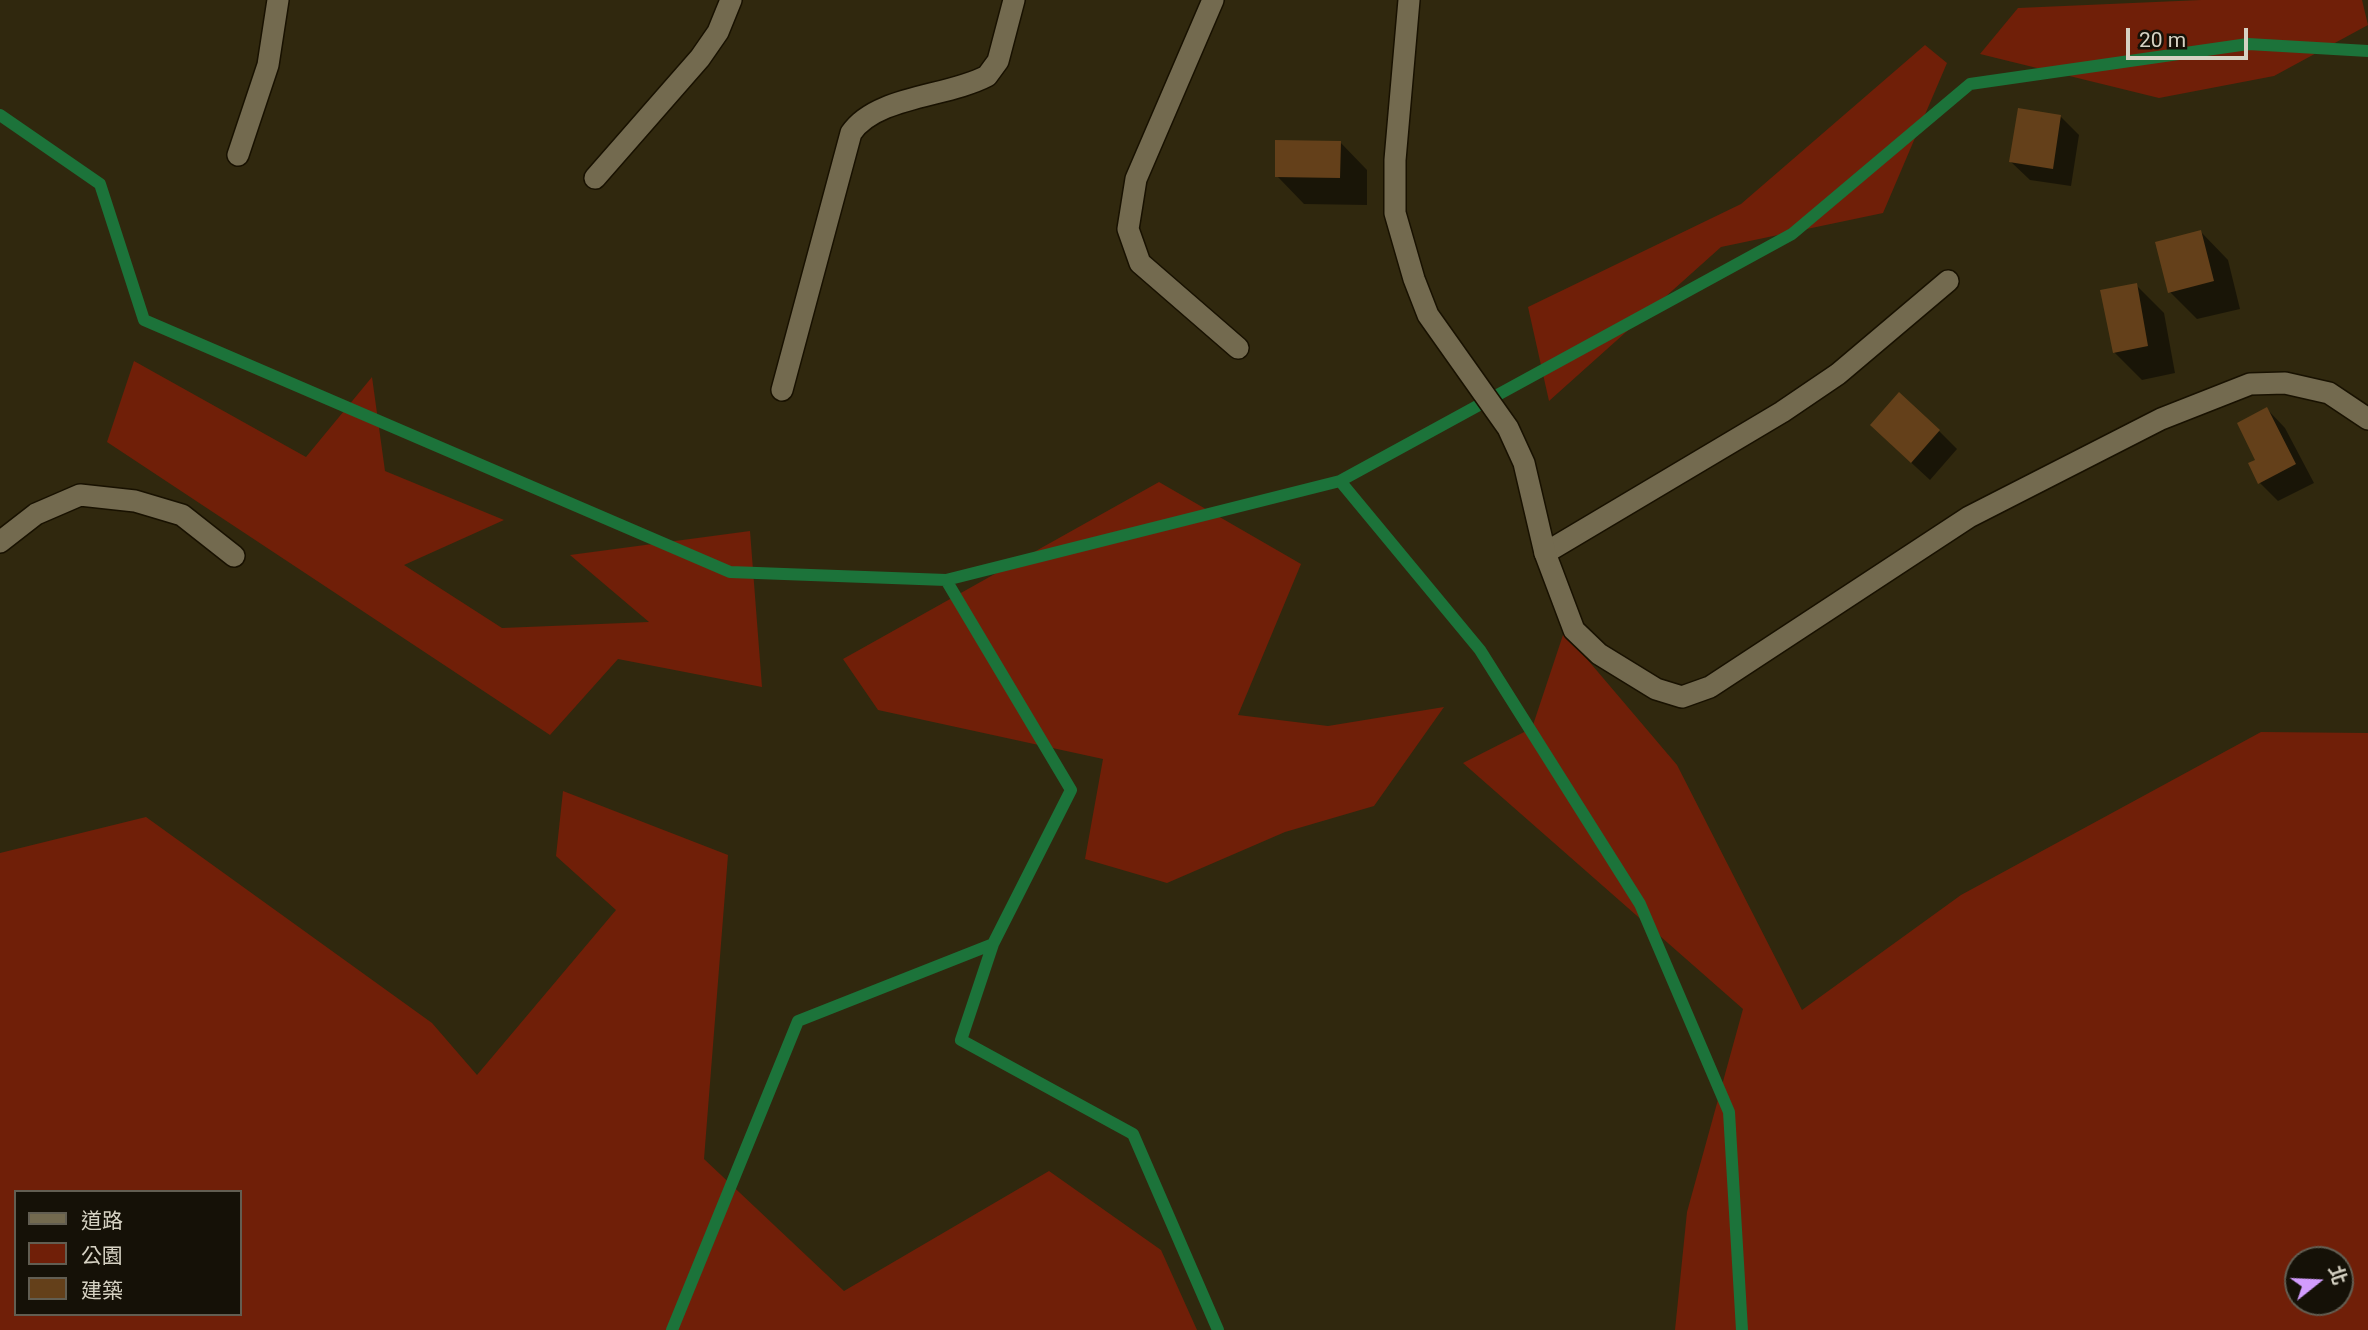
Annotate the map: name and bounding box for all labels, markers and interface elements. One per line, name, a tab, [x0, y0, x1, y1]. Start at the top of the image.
scale bar	[2130, 14, 2252, 58]
text: 20 m	[2139, 28, 2186, 52]
legend	[14, 1190, 242, 1316]
text: 道路	[81, 1209, 123, 1233]
text: 公園	[81, 1244, 123, 1268]
north arrow	[2284, 1246, 2354, 1316]
text: 北	[2324, 1262, 2351, 1288]
text: 建築	[81, 1279, 123, 1303]

